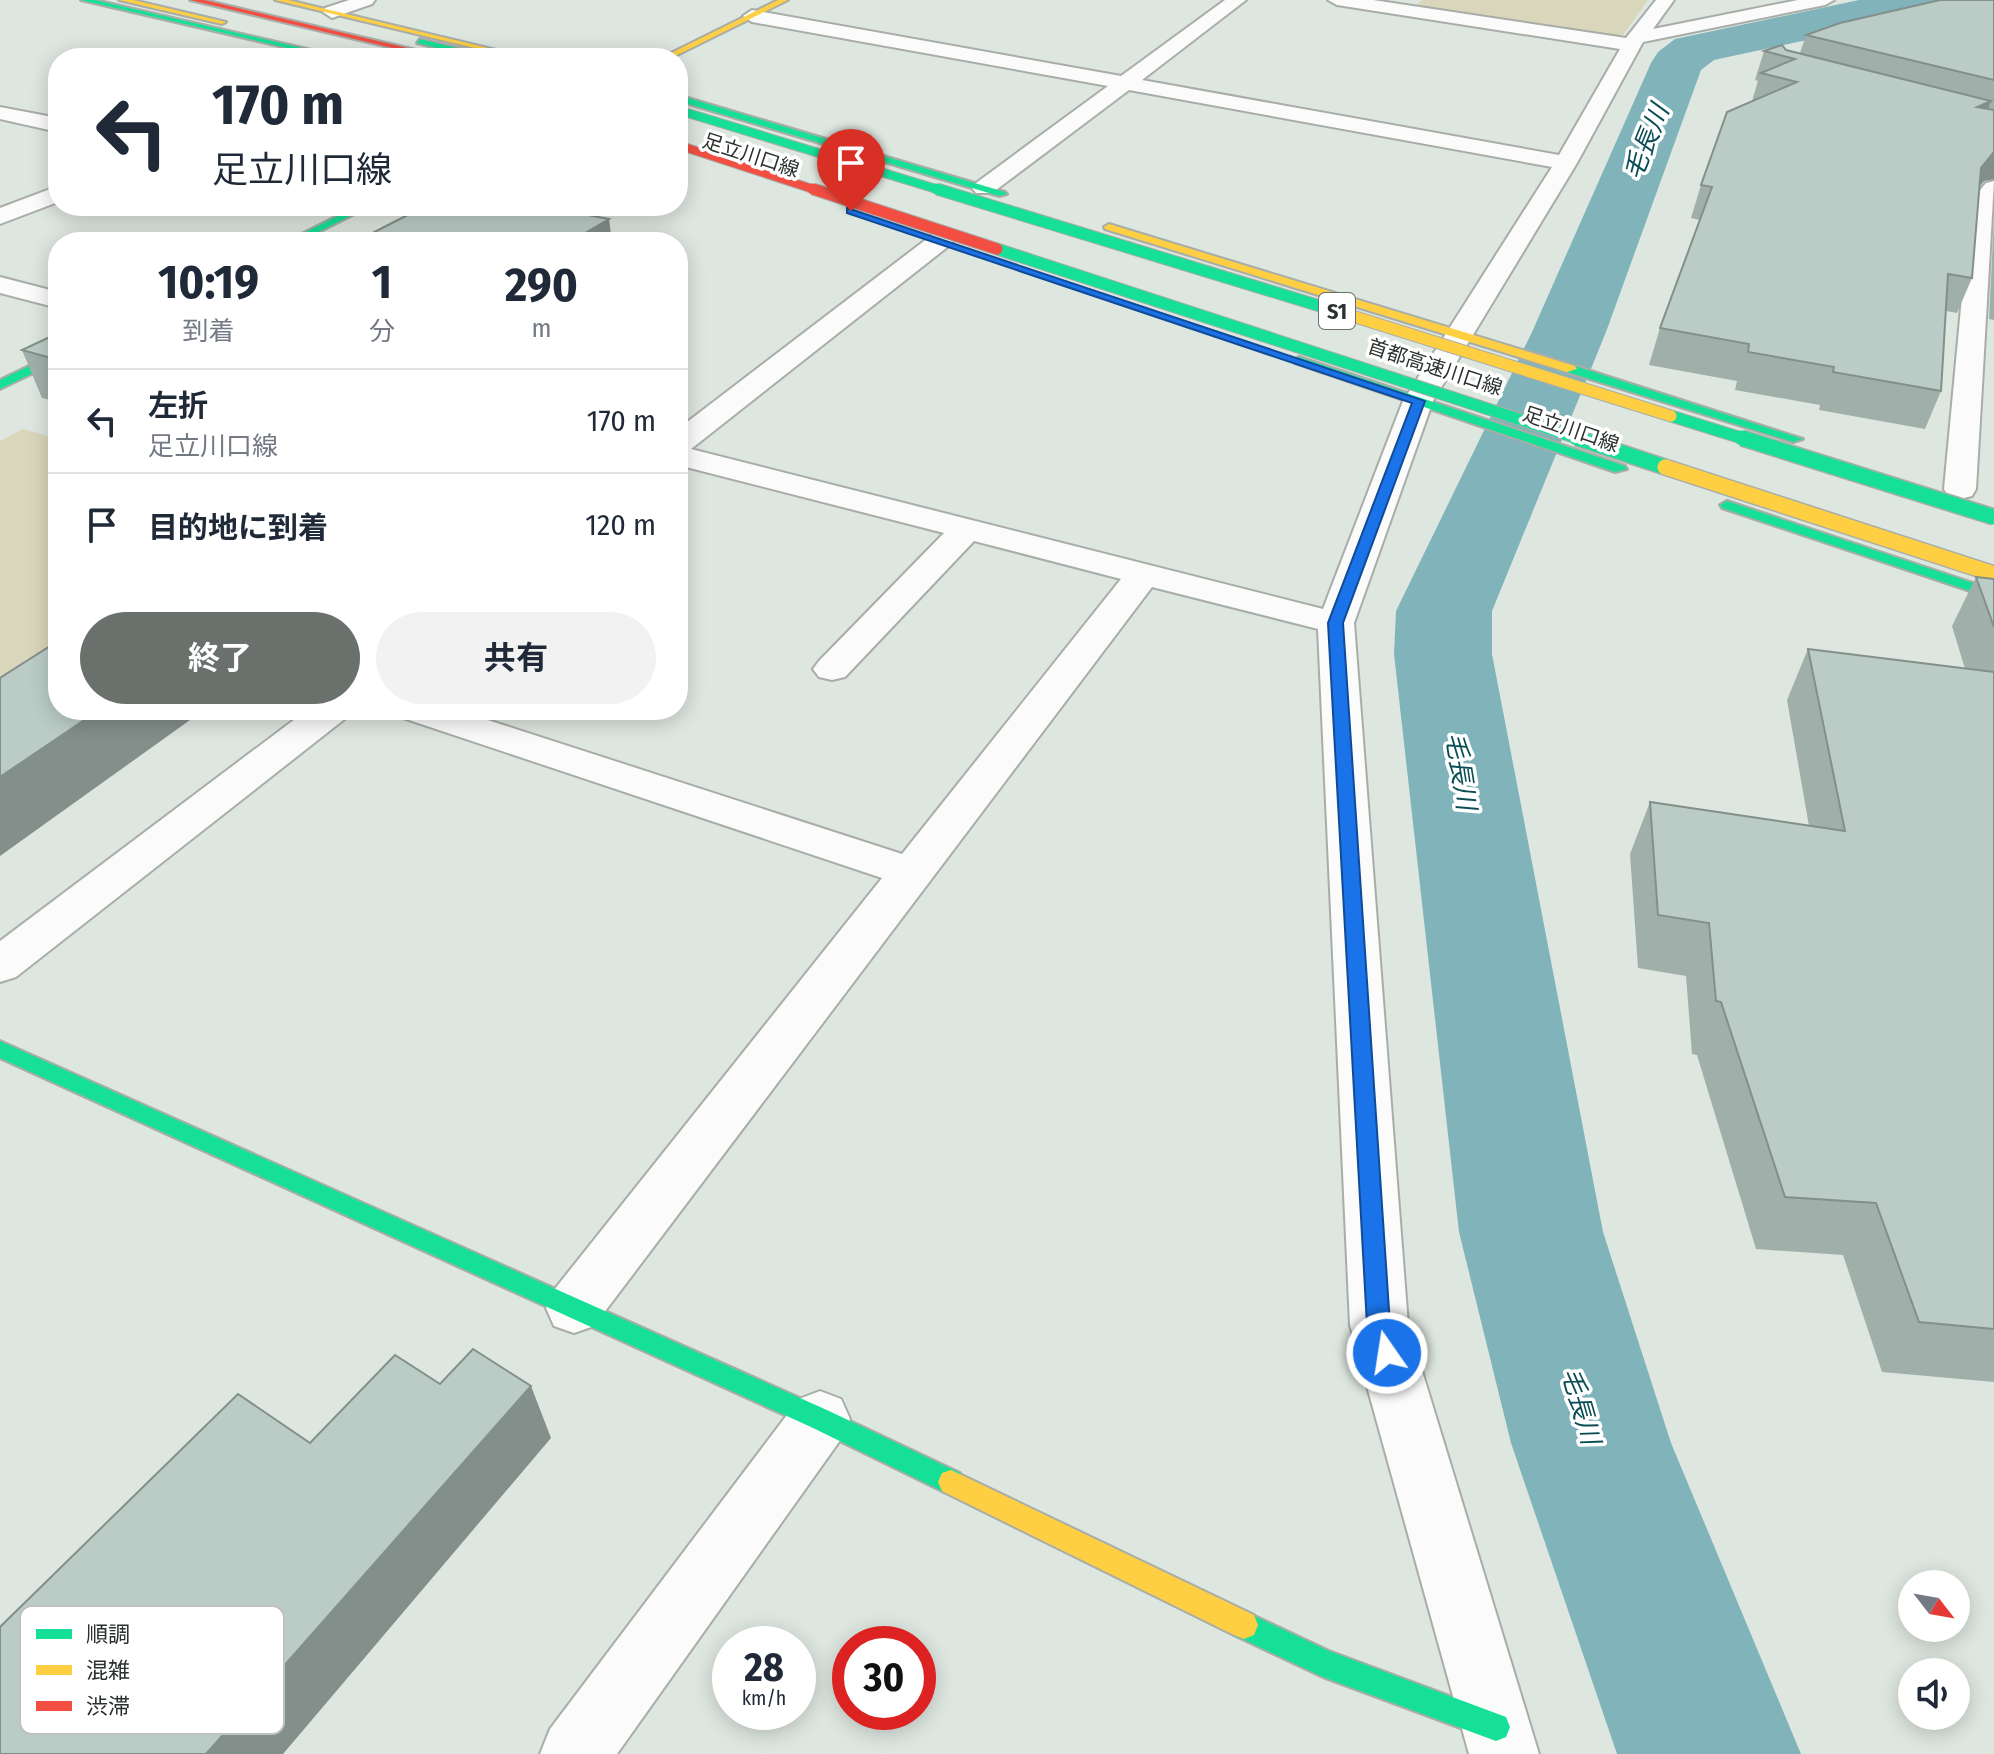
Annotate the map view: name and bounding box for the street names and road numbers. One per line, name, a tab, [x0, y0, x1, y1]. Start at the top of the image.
street label: 足立川口線	[700, 128, 802, 182]
road number: S1	[1319, 293, 1355, 329]
street label: 首都高速川口線	[1365, 334, 1505, 400]
street label: 足立川口線	[1520, 401, 1622, 457]

